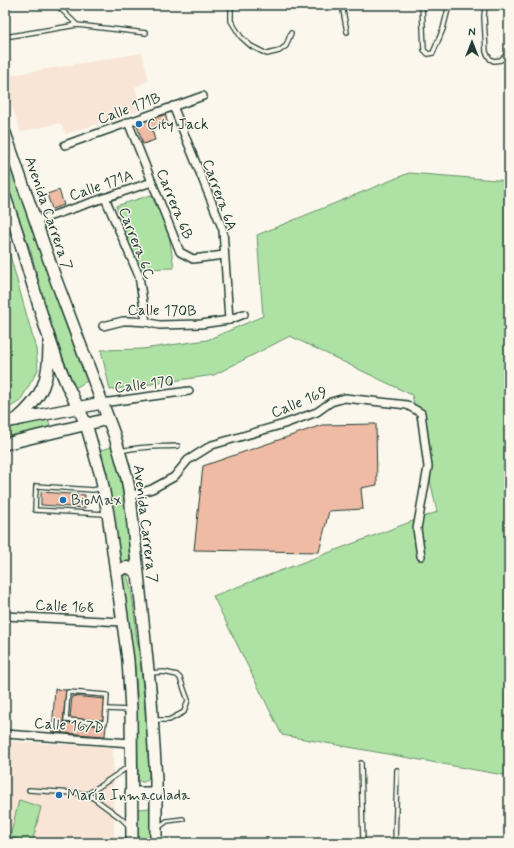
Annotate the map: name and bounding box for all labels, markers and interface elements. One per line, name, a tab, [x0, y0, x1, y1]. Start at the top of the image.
north arrow	[452, 22, 492, 62]
text: N	[468, 26, 476, 40]
street label: Calle 171B	[95, 88, 164, 130]
place label: City Jack	[147, 115, 208, 135]
marker: City Jack	[134, 119, 144, 129]
street label: Avenida Carrera 7	[19, 154, 77, 273]
street label: Carrera 6A	[197, 157, 241, 234]
street label: Calle 171A	[67, 166, 136, 206]
street label: Carrera 6B	[151, 166, 197, 243]
street label: Carrera 6C	[113, 204, 159, 283]
street label: Calle 170B	[127, 300, 197, 322]
street label: Calle 170	[113, 371, 175, 399]
street label: Calle 169	[268, 383, 331, 423]
street label: Avenida Carrera 7	[128, 464, 162, 584]
place label: BioMax	[71, 491, 121, 511]
marker: BioMax	[58, 495, 68, 505]
street label: Calle 168	[35, 595, 95, 619]
street label: Calle 167D	[33, 714, 105, 738]
place label: María Inmaculada	[67, 786, 191, 806]
marker: María Inmaculada	[54, 790, 64, 800]

